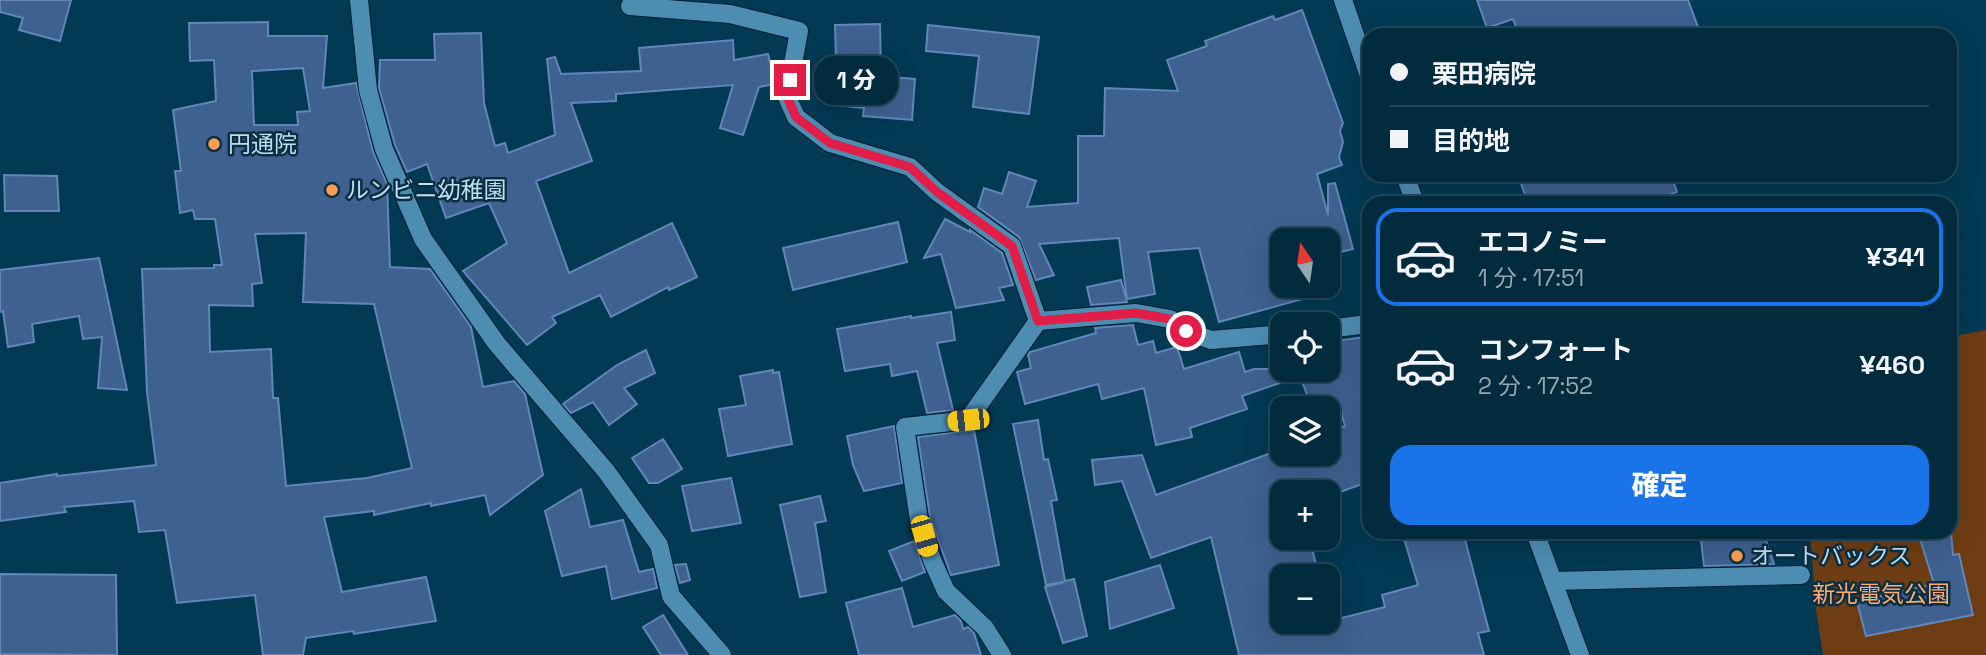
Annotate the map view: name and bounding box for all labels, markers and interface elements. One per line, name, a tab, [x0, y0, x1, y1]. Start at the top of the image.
callout: 1 分	[814, 56, 898, 104]
text: 栗田病院	[1432, 57, 1536, 91]
route end	[774, 64, 806, 96]
text: 1 分	[836, 65, 876, 95]
text: 目的地	[1432, 124, 1510, 158]
place label: 円通院	[228, 129, 297, 159]
marker: 円通院	[206, 136, 222, 152]
place label: ルンビニ幼稚園	[346, 175, 507, 205]
marker: ルンビニ幼稚園	[324, 182, 340, 198]
text: エコノミー	[1478, 225, 1608, 259]
icon: car	[1394, 226, 1457, 289]
north arrow	[1270, 228, 1340, 298]
map controls	[1270, 228, 1340, 634]
text: ¥341	[1866, 240, 1925, 274]
text: 1 分 · 17:51	[1478, 263, 1584, 293]
button: locate	[1270, 312, 1340, 382]
route start	[1170, 315, 1202, 347]
text: コンフォート	[1478, 333, 1633, 367]
icon: car	[1394, 334, 1457, 397]
text: ¥460	[1859, 348, 1925, 382]
text: 2 分 · 17:52	[1478, 371, 1593, 401]
button: layers	[1270, 396, 1340, 466]
car	[947, 407, 990, 433]
button: 確定	[1390, 445, 1929, 525]
button: +	[1270, 480, 1340, 550]
car	[909, 513, 940, 559]
place label: オートバックス	[1751, 541, 1911, 571]
marker: オートバックス	[1729, 548, 1745, 564]
button: −	[1270, 564, 1340, 634]
park label: 新光電気公園	[1812, 579, 1950, 609]

